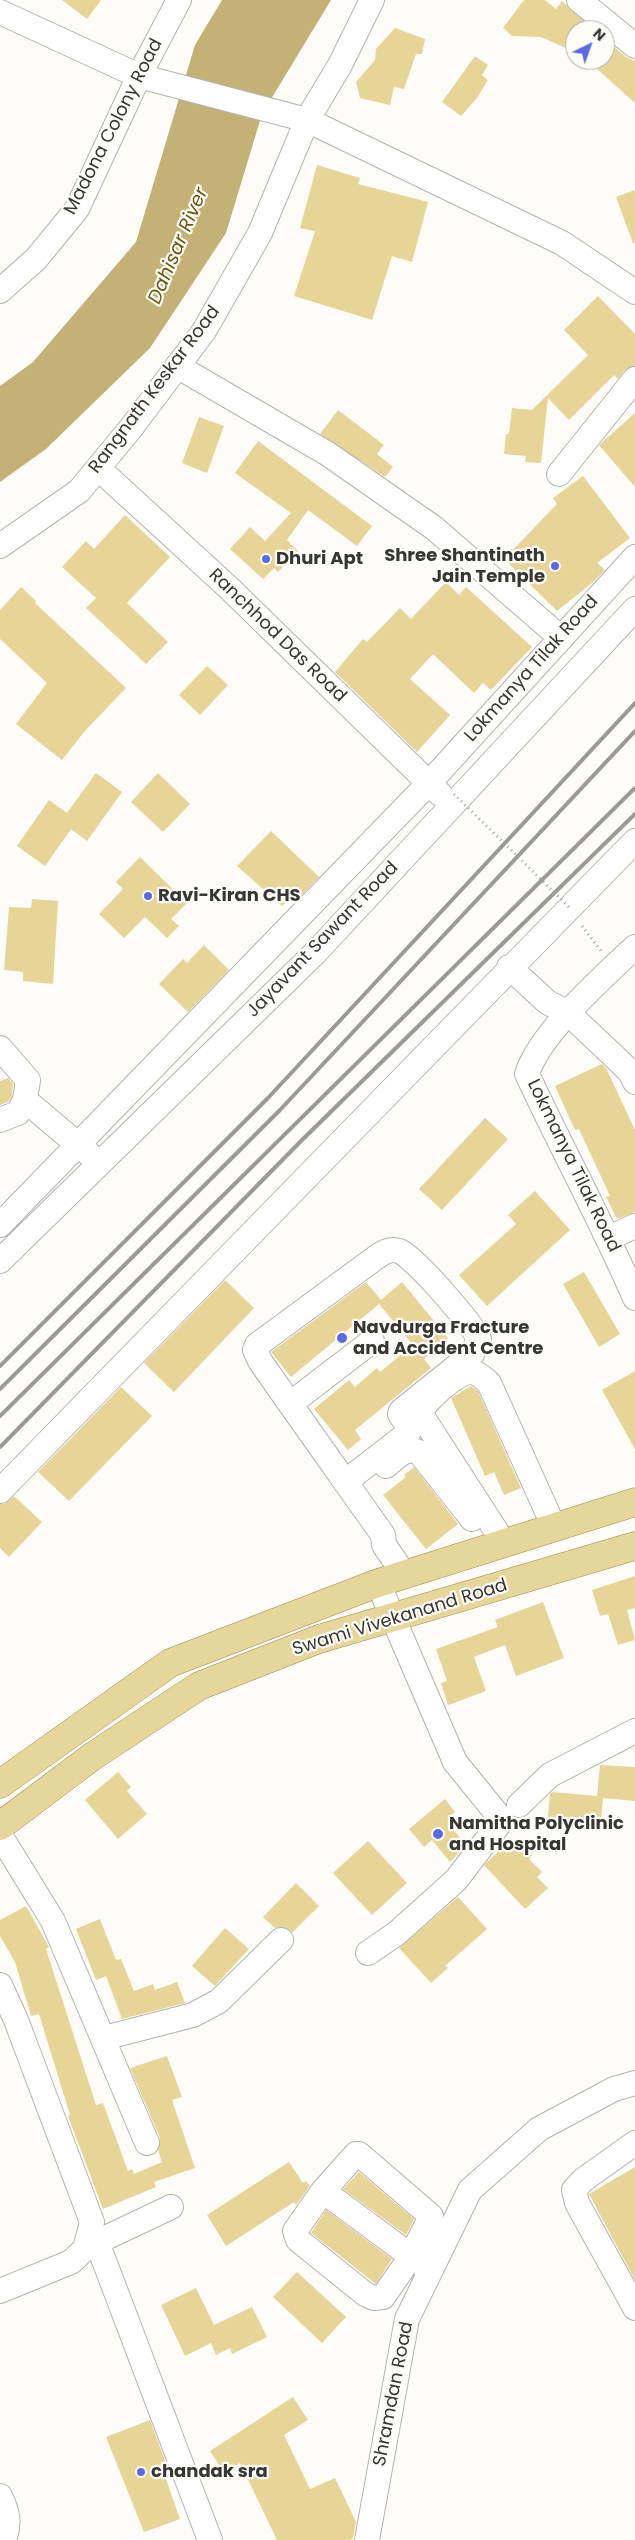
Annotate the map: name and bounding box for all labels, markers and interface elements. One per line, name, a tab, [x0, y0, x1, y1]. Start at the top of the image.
north arrow	[565, 20, 615, 70]
text: N	[589, 24, 610, 46]
street label: Madona Colony Road	[60, 35, 168, 219]
water label: Dahisar River	[144, 184, 214, 308]
street label: Rangnath Keskar Road	[85, 302, 225, 478]
place label: Shree Shantinath Jain Temple	[384, 545, 545, 588]
place label: Dhuri Apt	[276, 548, 363, 570]
marker: Dhuri Apt	[260, 553, 272, 565]
marker: Shree Shantinath Jain Temple	[549, 560, 561, 572]
street label: Ranchhod Das Road	[204, 565, 350, 707]
street label: Lokmanya Tilak Road	[461, 591, 603, 747]
street label: Jayavant Sawant Road	[243, 858, 403, 1022]
place label: Ravi-Kiran CHS	[158, 885, 301, 907]
marker: Ravi-Kiran CHS	[142, 890, 154, 902]
street label: Lokmanya Tilak Road	[522, 1076, 624, 1256]
place label: Navdurga Fracture and Accident Centre	[353, 1317, 543, 1360]
marker: Navdurga Fracture and Accident Centre	[335, 1331, 349, 1345]
street label: Swami Vivekanand Road	[290, 1575, 510, 1661]
place label: Namitha Polyclinic and Hospital	[449, 1813, 624, 1856]
marker: Namitha Polyclinic and Hospital	[431, 1827, 445, 1841]
street label: Shramdan Road	[369, 2320, 419, 2468]
place label: chandak sra	[151, 2461, 268, 2483]
marker: chandak sra	[135, 2466, 147, 2478]

